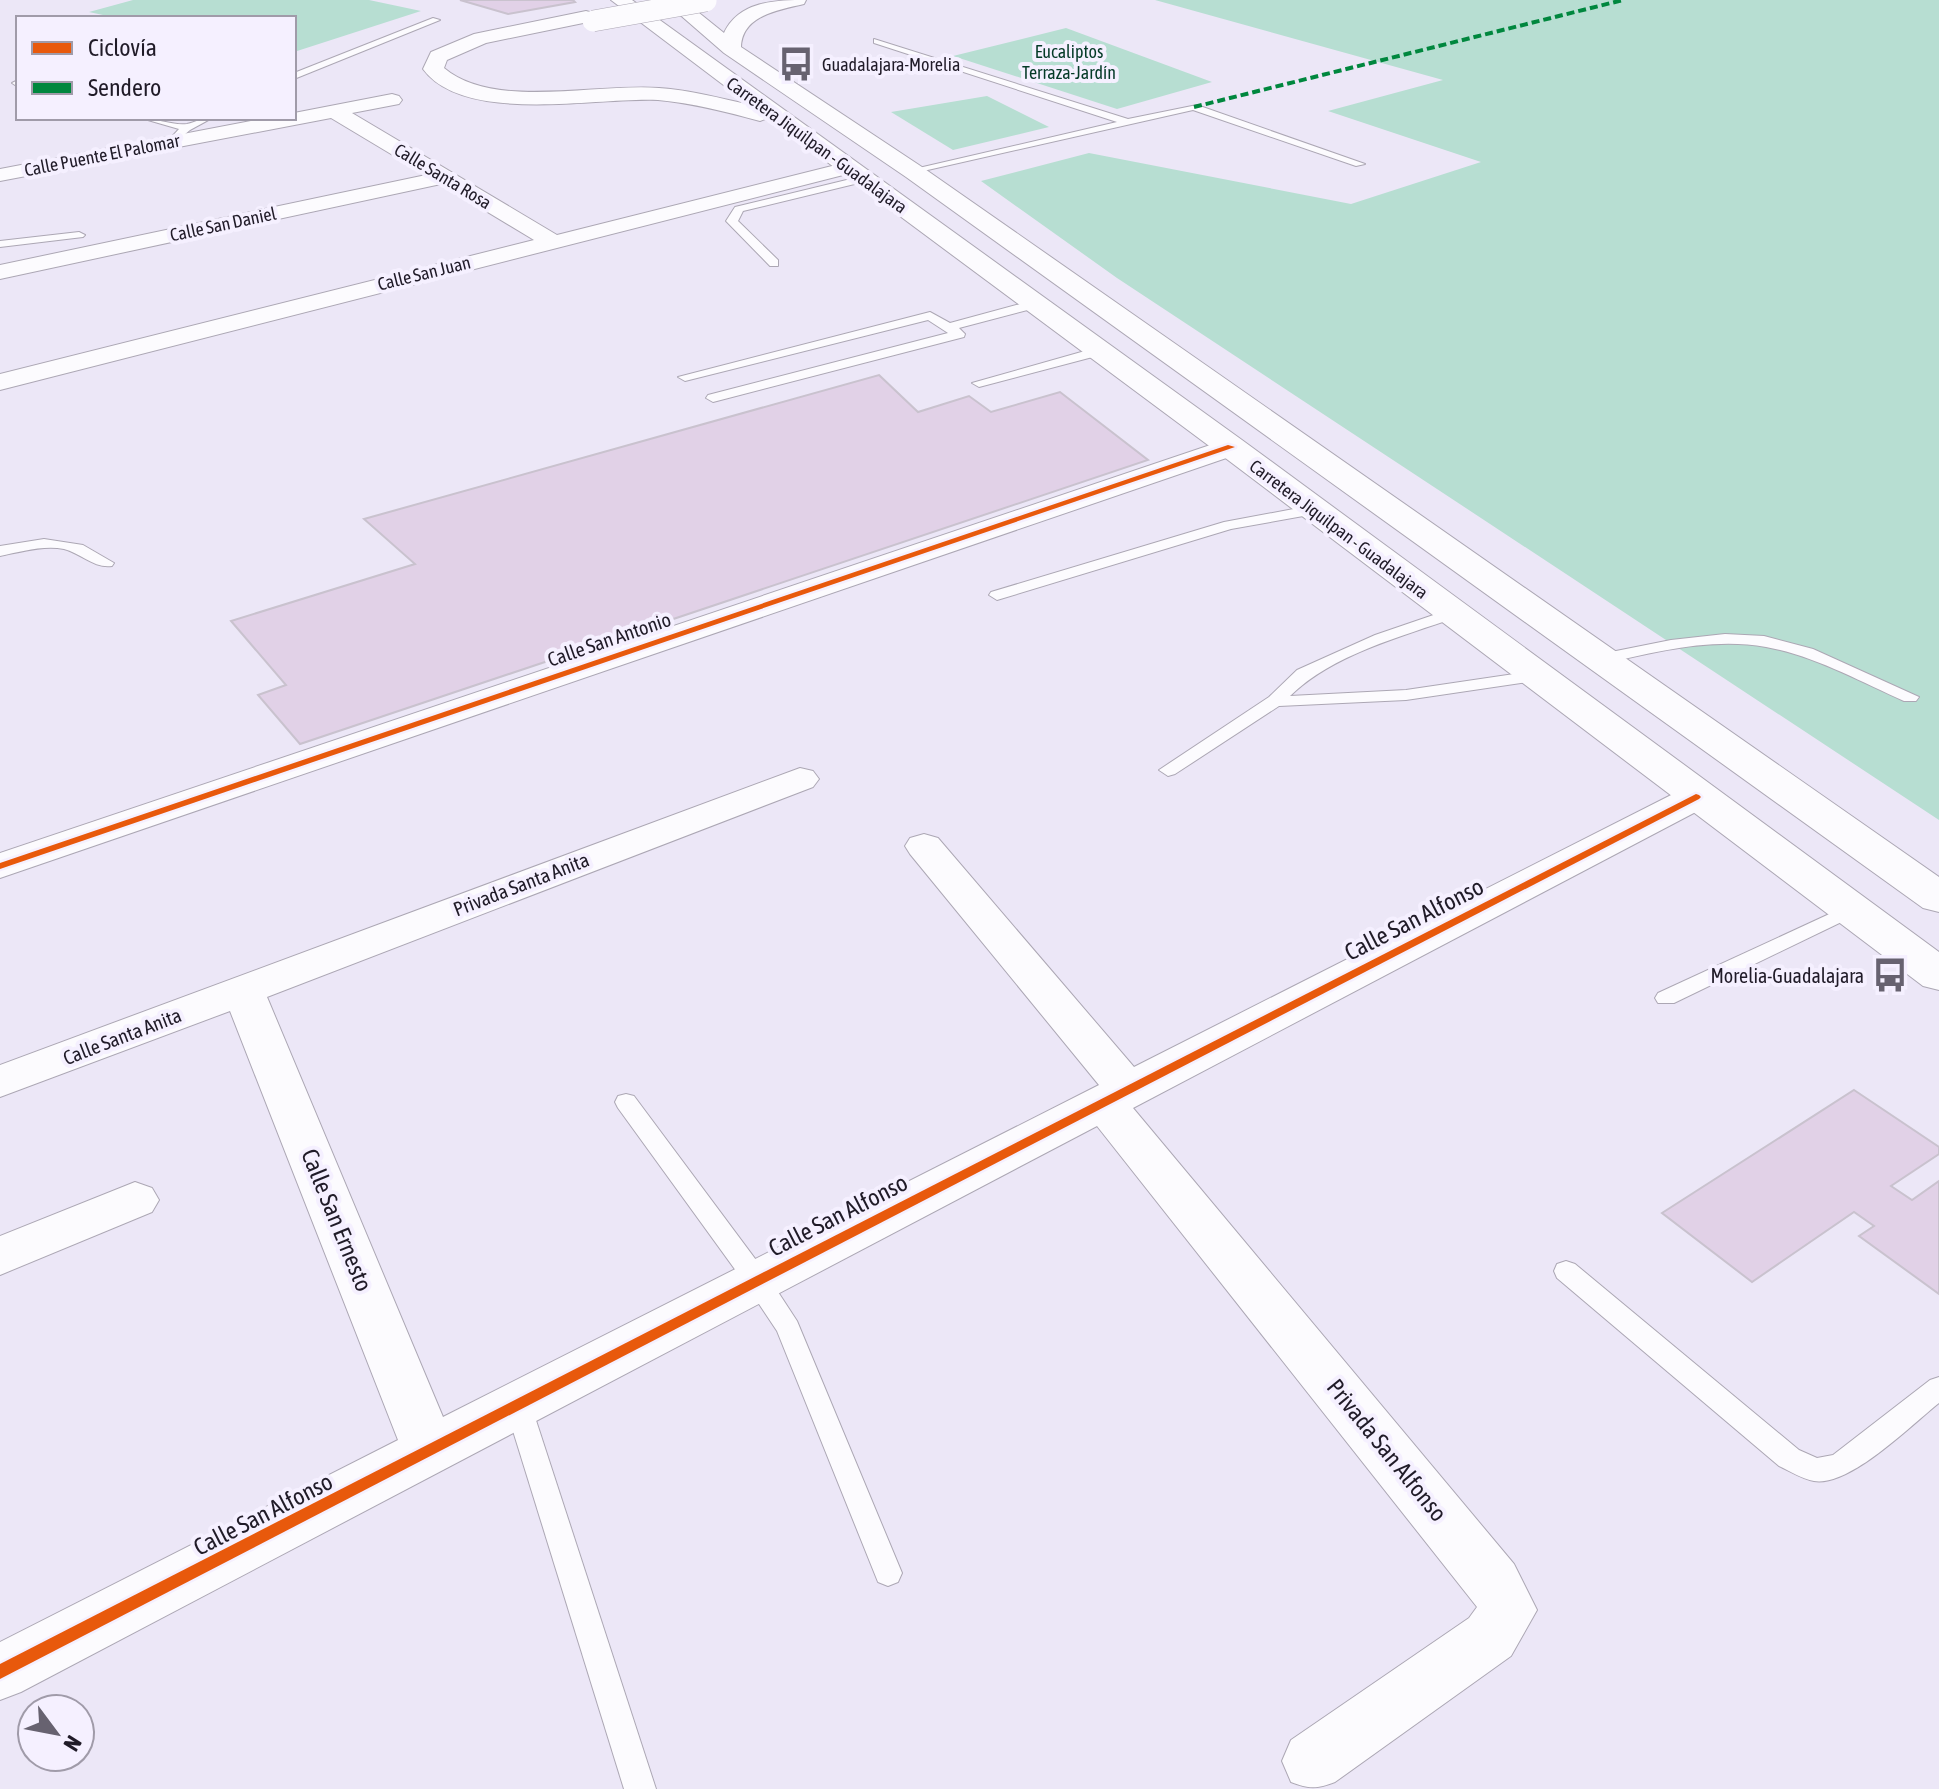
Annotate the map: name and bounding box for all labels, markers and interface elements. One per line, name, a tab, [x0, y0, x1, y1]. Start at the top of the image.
legend	[16, 16, 296, 120]
text: Ciclovía	[88, 34, 157, 61]
park label: Eucaliptos Terraza-Jardín	[1022, 41, 1116, 83]
bus stop icon: Guadalajara-Morelia	[777, 45, 815, 83]
place label: Guadalajara-Morelia	[822, 54, 960, 75]
street label: Carretera Jiquilpan - Guadalajara	[723, 72, 911, 218]
text: Sendero	[88, 74, 161, 101]
street label: Calle Puente El Palomar	[22, 129, 182, 180]
street label: Calle Santa Rosa	[391, 139, 495, 213]
street label: Calle San Daniel	[168, 202, 278, 245]
street label: Calle San Juan	[375, 251, 473, 295]
street label: Carretera Jiquilpan - Guadalajara	[1246, 455, 1432, 603]
street label: Calle San Antonio	[544, 607, 674, 671]
street label: Privada Santa Anita	[450, 848, 592, 920]
street label: Calle San Alfonso	[1340, 872, 1488, 966]
bus stop icon: Morelia-Guadalajara	[1871, 956, 1909, 994]
place label: Morelia-Guadalajara	[1710, 964, 1864, 987]
street label: Calle Santa Anita	[60, 1003, 184, 1069]
street label: Calle San Ernesto	[296, 1145, 378, 1295]
street label: Calle San Alfonso	[764, 1168, 912, 1262]
street label: Privada San Alfonso	[1322, 1374, 1452, 1526]
street label: Calle San Alfonso	[189, 1467, 337, 1561]
north arrow	[16, 1693, 96, 1773]
text: N	[58, 1731, 87, 1756]

